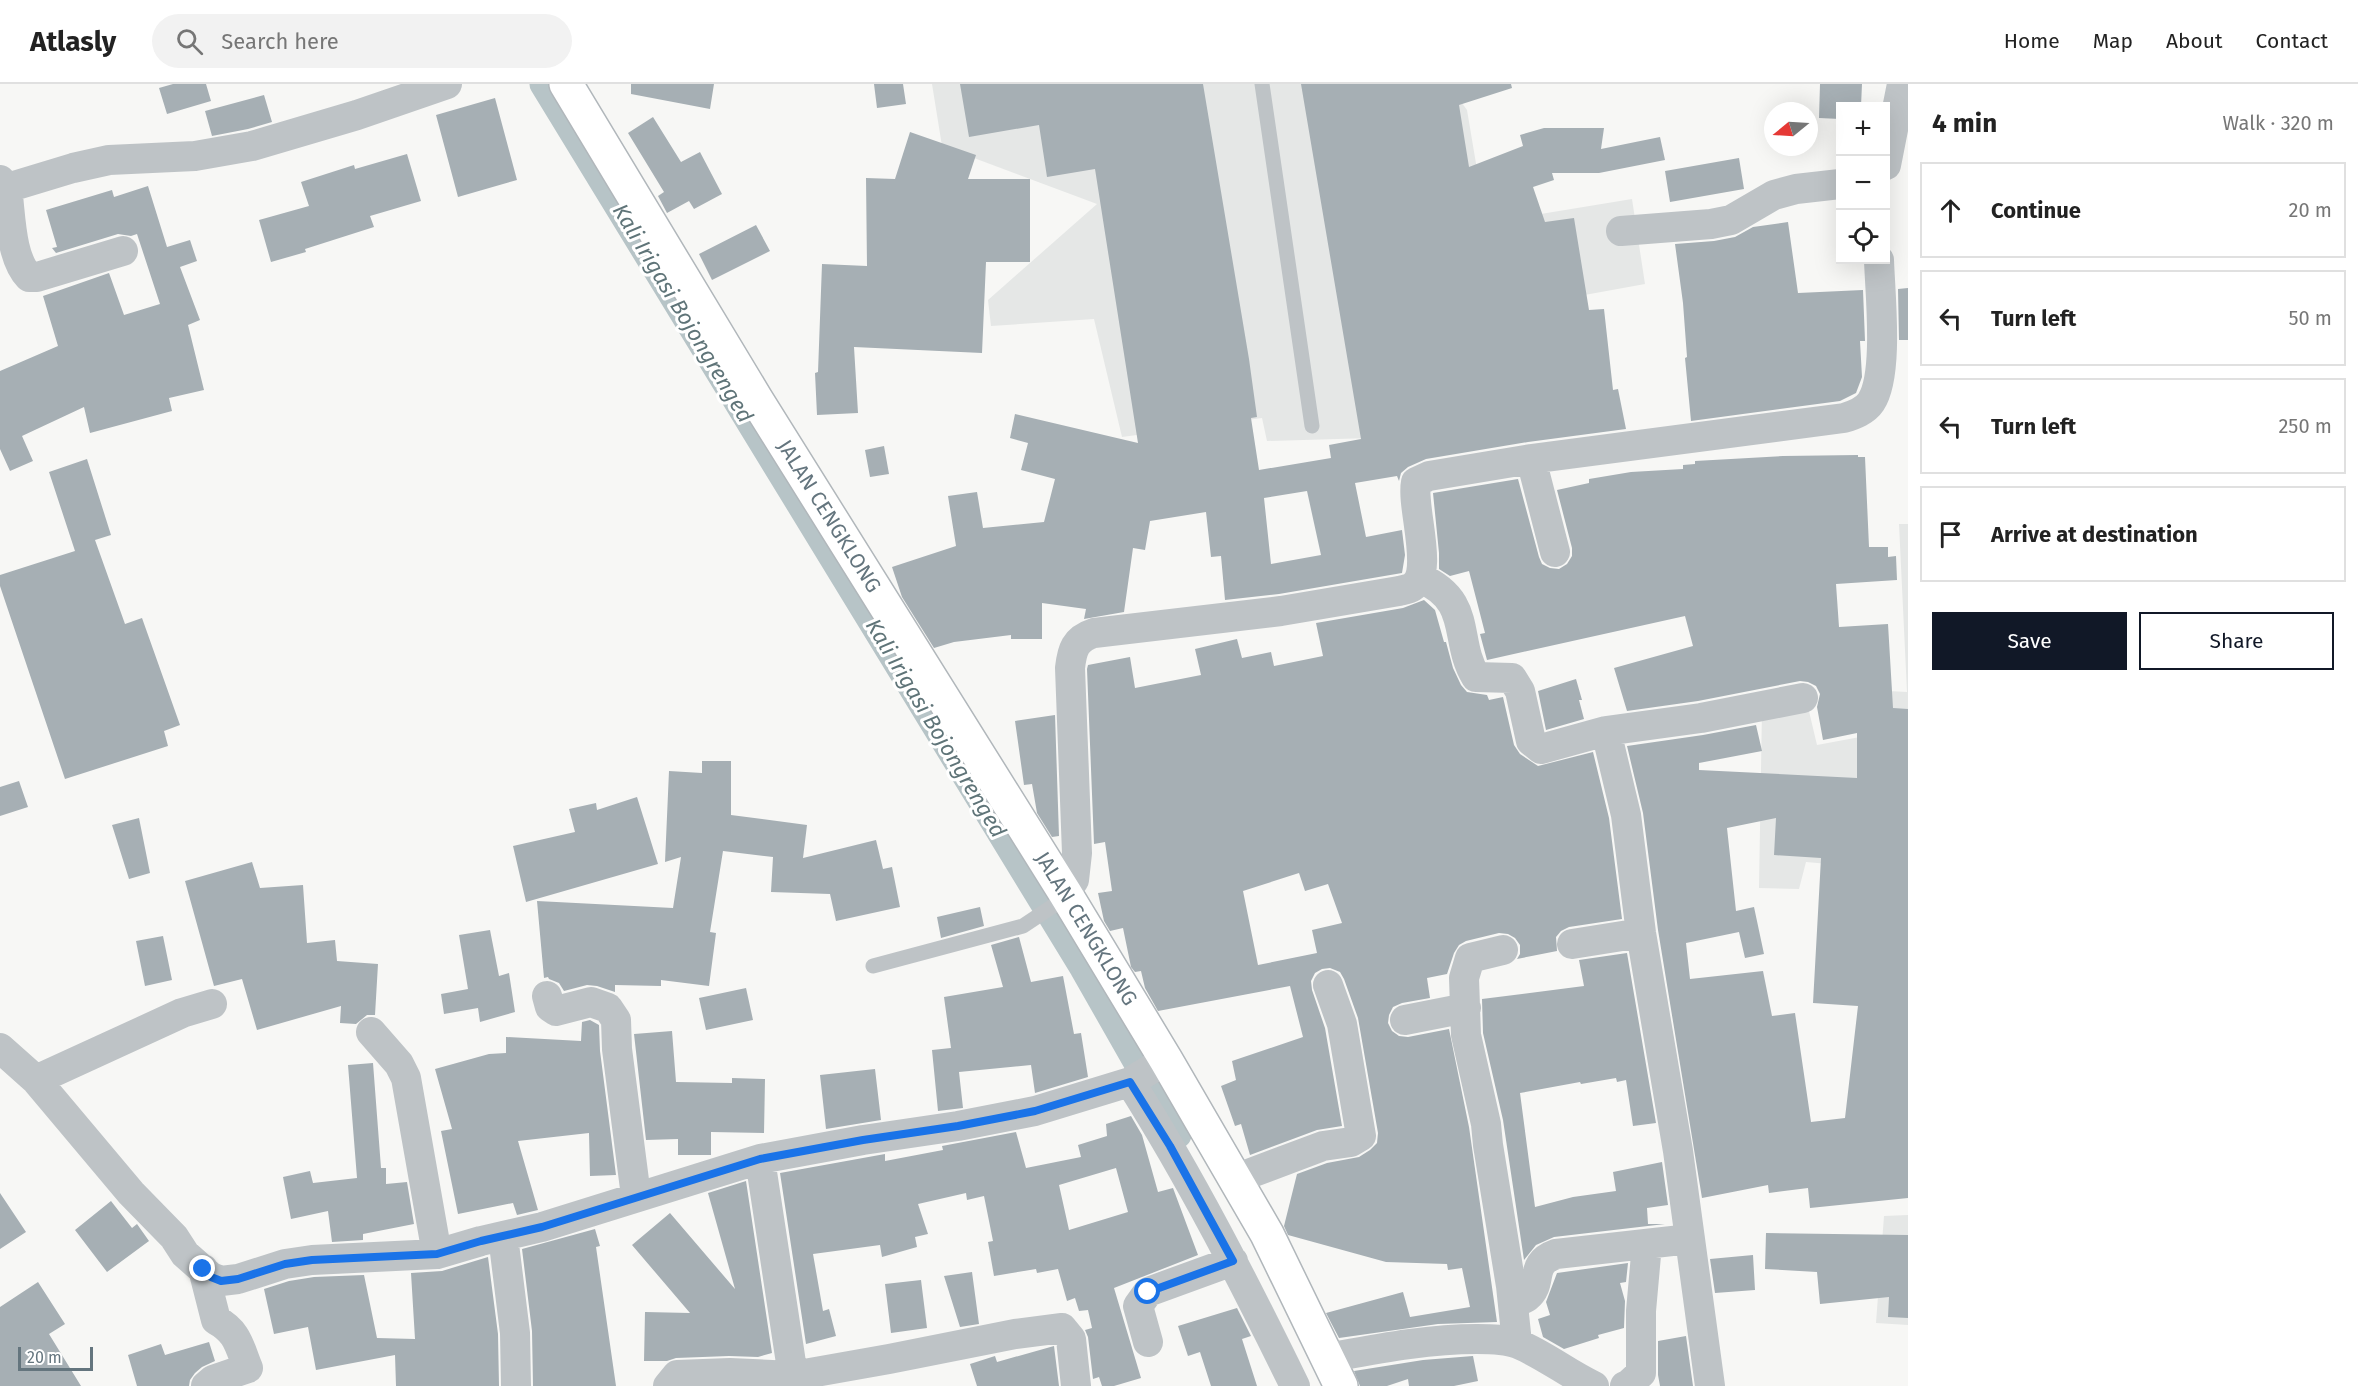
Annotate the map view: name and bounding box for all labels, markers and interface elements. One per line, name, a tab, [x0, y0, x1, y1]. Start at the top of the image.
search box	[152, 14, 572, 68]
text: Atlasly	[30, 25, 116, 58]
icon: search	[173, 25, 206, 58]
text: Search here	[221, 28, 339, 55]
text: Home	[2004, 28, 2060, 54]
text: Map	[2093, 28, 2133, 54]
text: About	[2166, 28, 2223, 54]
text: Contact	[2256, 28, 2328, 54]
north arrow	[1764, 102, 1818, 156]
map controls	[1836, 102, 1890, 264]
button: +	[1836, 102, 1890, 156]
text: 4 min	[1932, 108, 1997, 139]
text: Walk · 320 m	[2223, 111, 2334, 135]
button: −	[1836, 156, 1890, 210]
icon: ahead	[1934, 194, 1967, 227]
text: Continue	[1991, 197, 2081, 224]
text: 20 m	[2289, 198, 2332, 222]
water label: Kali Irigasi Bojongrenged	[607, 199, 759, 427]
button: locate	[1836, 210, 1890, 264]
icon: left	[1934, 302, 1967, 335]
text: Turn left	[1991, 305, 2076, 332]
text: 50 m	[2288, 306, 2332, 330]
icon: left	[1934, 410, 1967, 443]
text: Turn left	[1991, 413, 2076, 440]
text: 250 m	[2278, 414, 2332, 438]
street label: JALAN CENGKLONG	[772, 435, 887, 597]
icon: arrive	[1934, 518, 1967, 551]
text: Arrive at destination	[1991, 521, 2198, 548]
button: Save	[1932, 612, 2127, 670]
button: Share	[2139, 612, 2334, 670]
water label: Kali Irigasi Bojongrenged	[860, 614, 1012, 842]
street label: JALAN CENGKLONG	[1029, 847, 1143, 1010]
route end	[189, 1255, 215, 1281]
route start	[1134, 1278, 1160, 1304]
scale bar	[18, 1344, 93, 1372]
text: 20 m	[27, 1348, 62, 1367]

